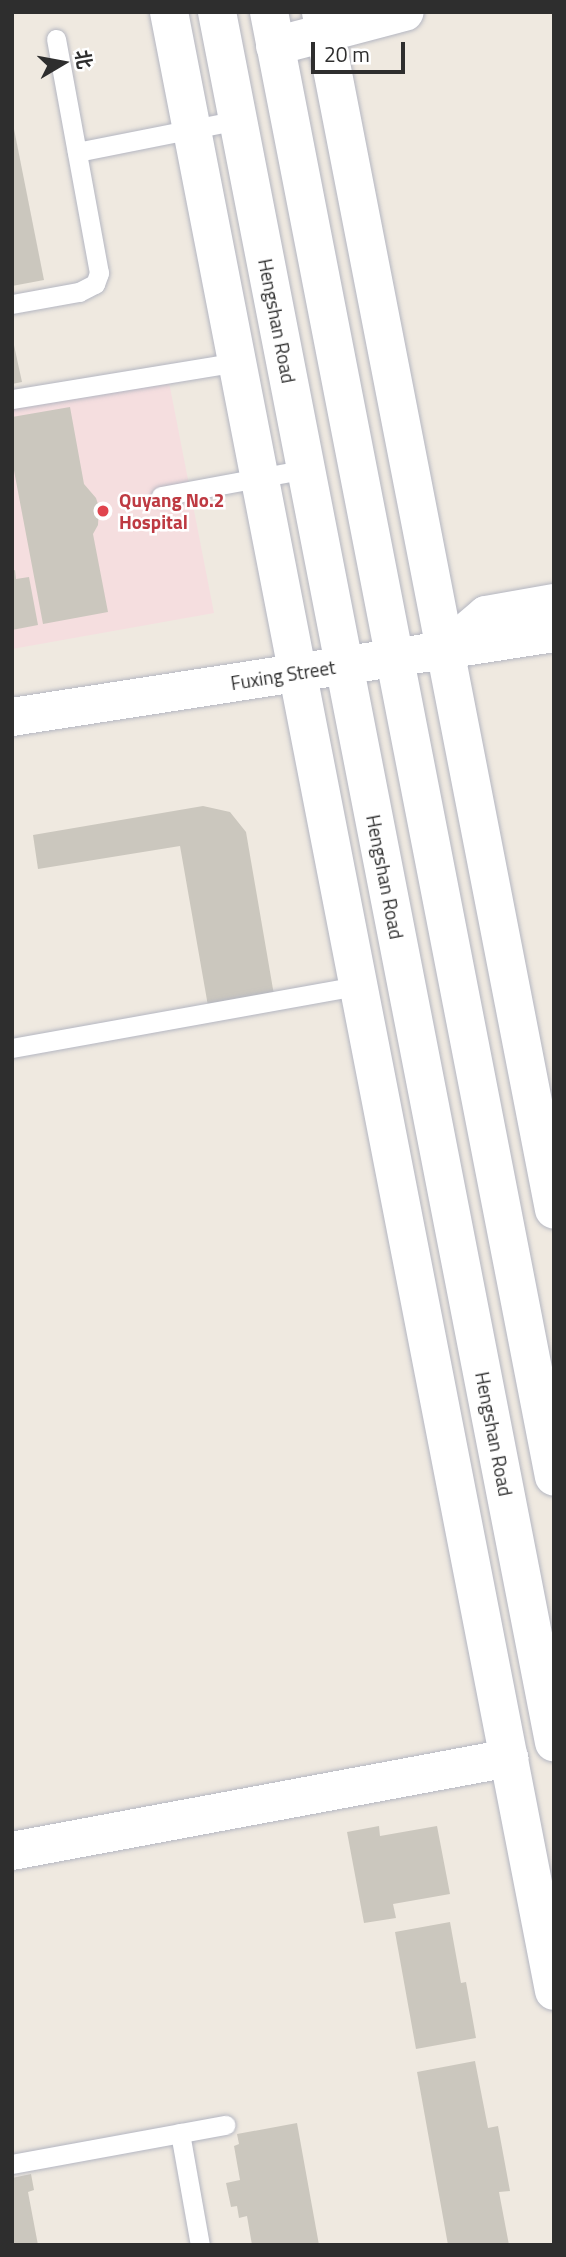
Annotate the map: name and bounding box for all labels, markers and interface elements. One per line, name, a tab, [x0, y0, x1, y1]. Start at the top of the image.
north arrow	[28, 28, 98, 98]
scale bar	[314, 28, 408, 72]
text: 20 m	[324, 38, 370, 70]
text: 北	[68, 47, 100, 71]
street label: Hengshan Road	[254, 257, 300, 385]
place label: Quyang No.2 Hospital	[119, 489, 224, 533]
marker: Quyang No.2 Hospital	[93, 501, 113, 521]
street label: Fuxing Street	[229, 655, 337, 695]
street label: Hengshan Road	[362, 813, 408, 941]
street label: Hengshan Road	[471, 1370, 517, 1498]

